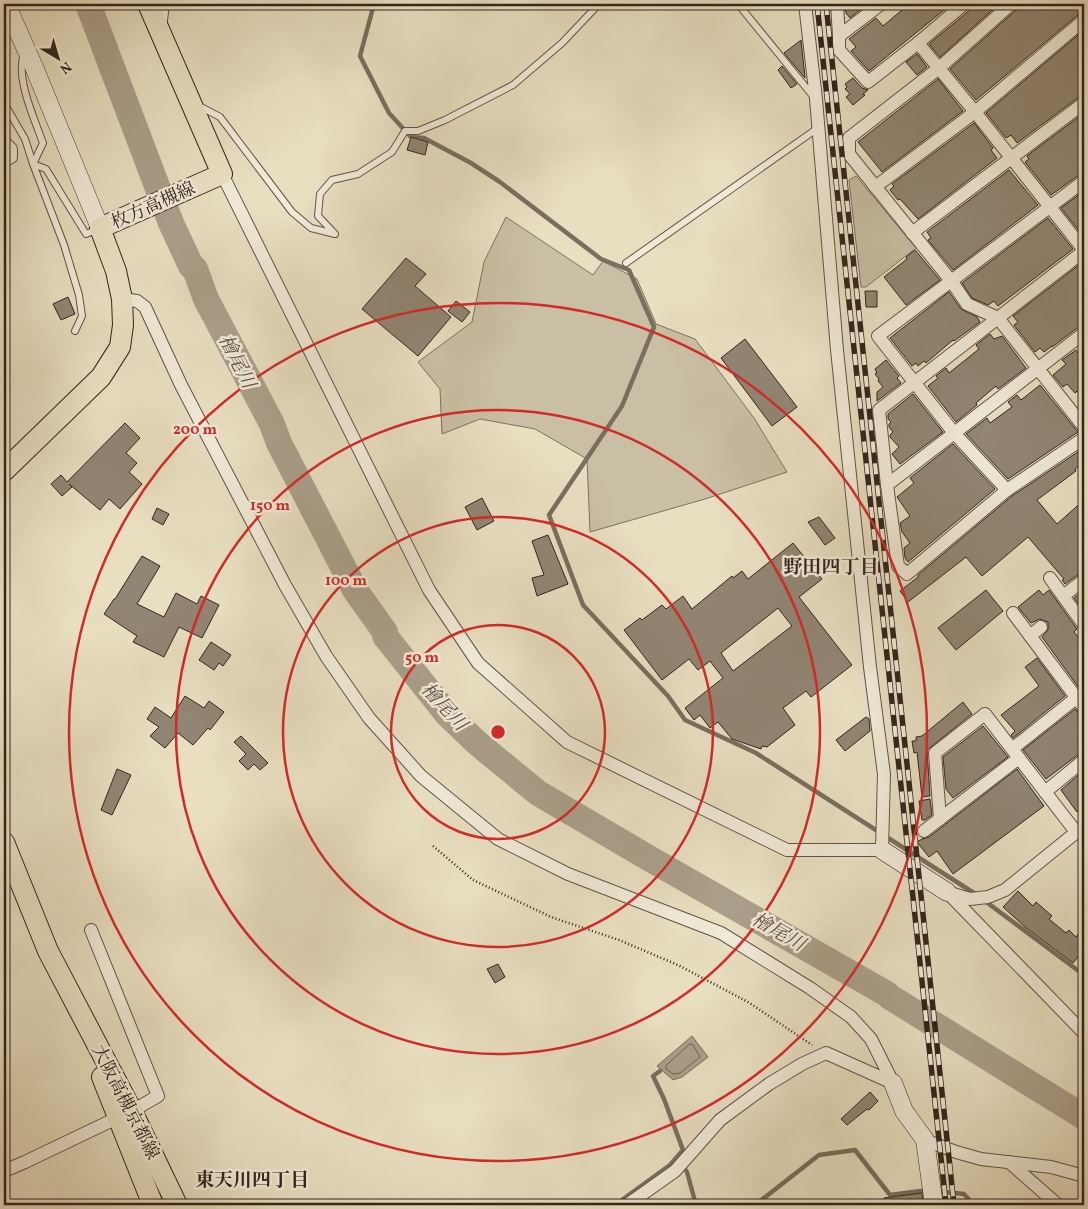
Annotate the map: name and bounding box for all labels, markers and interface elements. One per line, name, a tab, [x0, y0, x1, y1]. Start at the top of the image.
north arrow	[32, 32, 82, 82]
text: N	[55, 56, 75, 78]
street label: 枚方高槻線	[107, 177, 200, 236]
water label: 檜尾川	[212, 331, 262, 395]
text: 200 m	[173, 420, 217, 441]
text: 150 m	[250, 496, 290, 517]
district label: 野田四丁目	[783, 555, 879, 581]
text: 100 m	[325, 571, 368, 592]
text: 50 m	[405, 648, 439, 669]
water label: 檜尾川	[415, 678, 474, 739]
centre of rings	[489, 723, 507, 741]
water label: 檜尾川	[747, 907, 811, 959]
street label: 大阪高槻京都線	[85, 1041, 164, 1164]
district label: 東天川四丁目	[195, 1168, 309, 1194]

